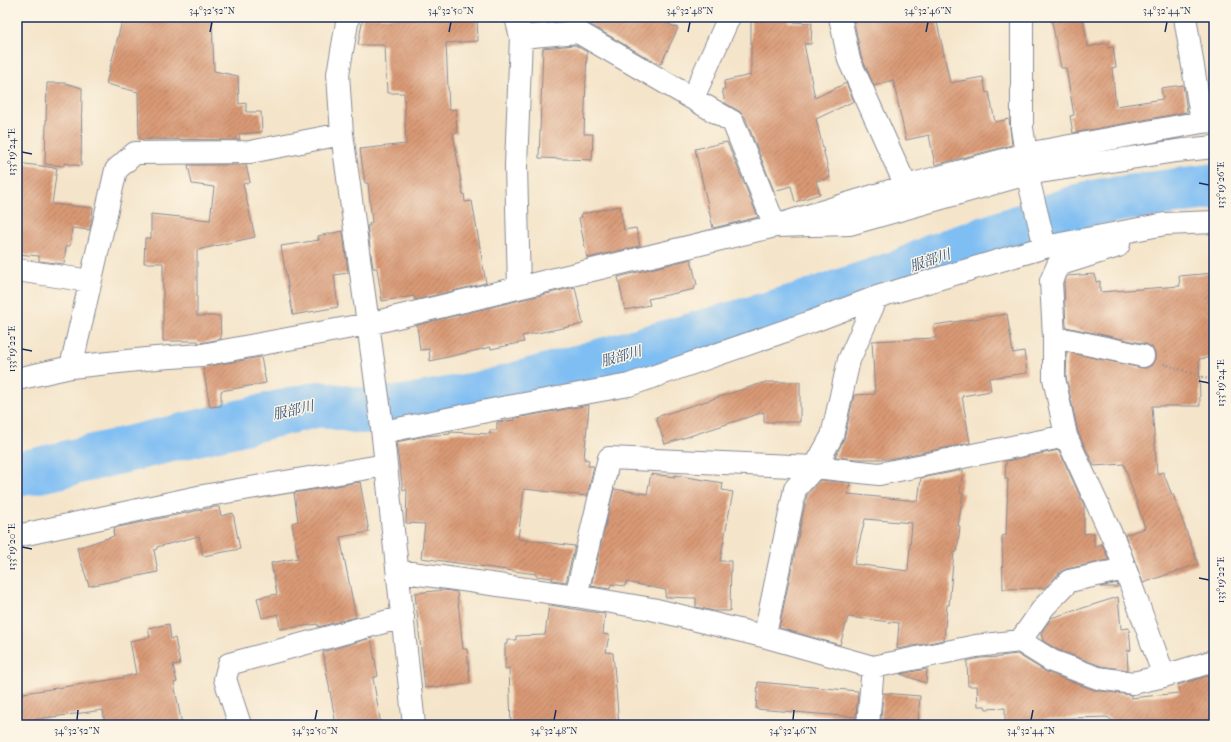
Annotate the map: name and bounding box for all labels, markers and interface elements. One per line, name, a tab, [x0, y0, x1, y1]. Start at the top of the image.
text: 34°32'52"N	[189, 5, 235, 17]
text: 34°32'50"N	[428, 5, 475, 17]
text: 34°32'48"N	[666, 5, 714, 17]
text: 34°32'46"N	[904, 5, 952, 17]
text: 34°32'44"N	[1143, 5, 1192, 17]
text: 133°19'24"E	[6, 128, 18, 176]
text: 133°19'26"E	[1215, 162, 1227, 208]
water label: 服部川	[908, 245, 955, 275]
text: 133°19'22"E	[6, 326, 18, 372]
water label: 服部川	[599, 342, 646, 370]
text: 133°19'24"E	[1215, 359, 1227, 407]
water label: 服部川	[271, 397, 317, 423]
text: 133°19'20"E	[6, 523, 18, 571]
text: 133°19'22"E	[1215, 557, 1227, 603]
text: 34°32'52"N	[54, 725, 100, 737]
text: 34°32'50"N	[292, 725, 339, 737]
text: 34°32'48"N	[530, 725, 578, 737]
text: 34°32'46"N	[769, 725, 817, 737]
text: 34°32'44"N	[1007, 725, 1056, 737]

